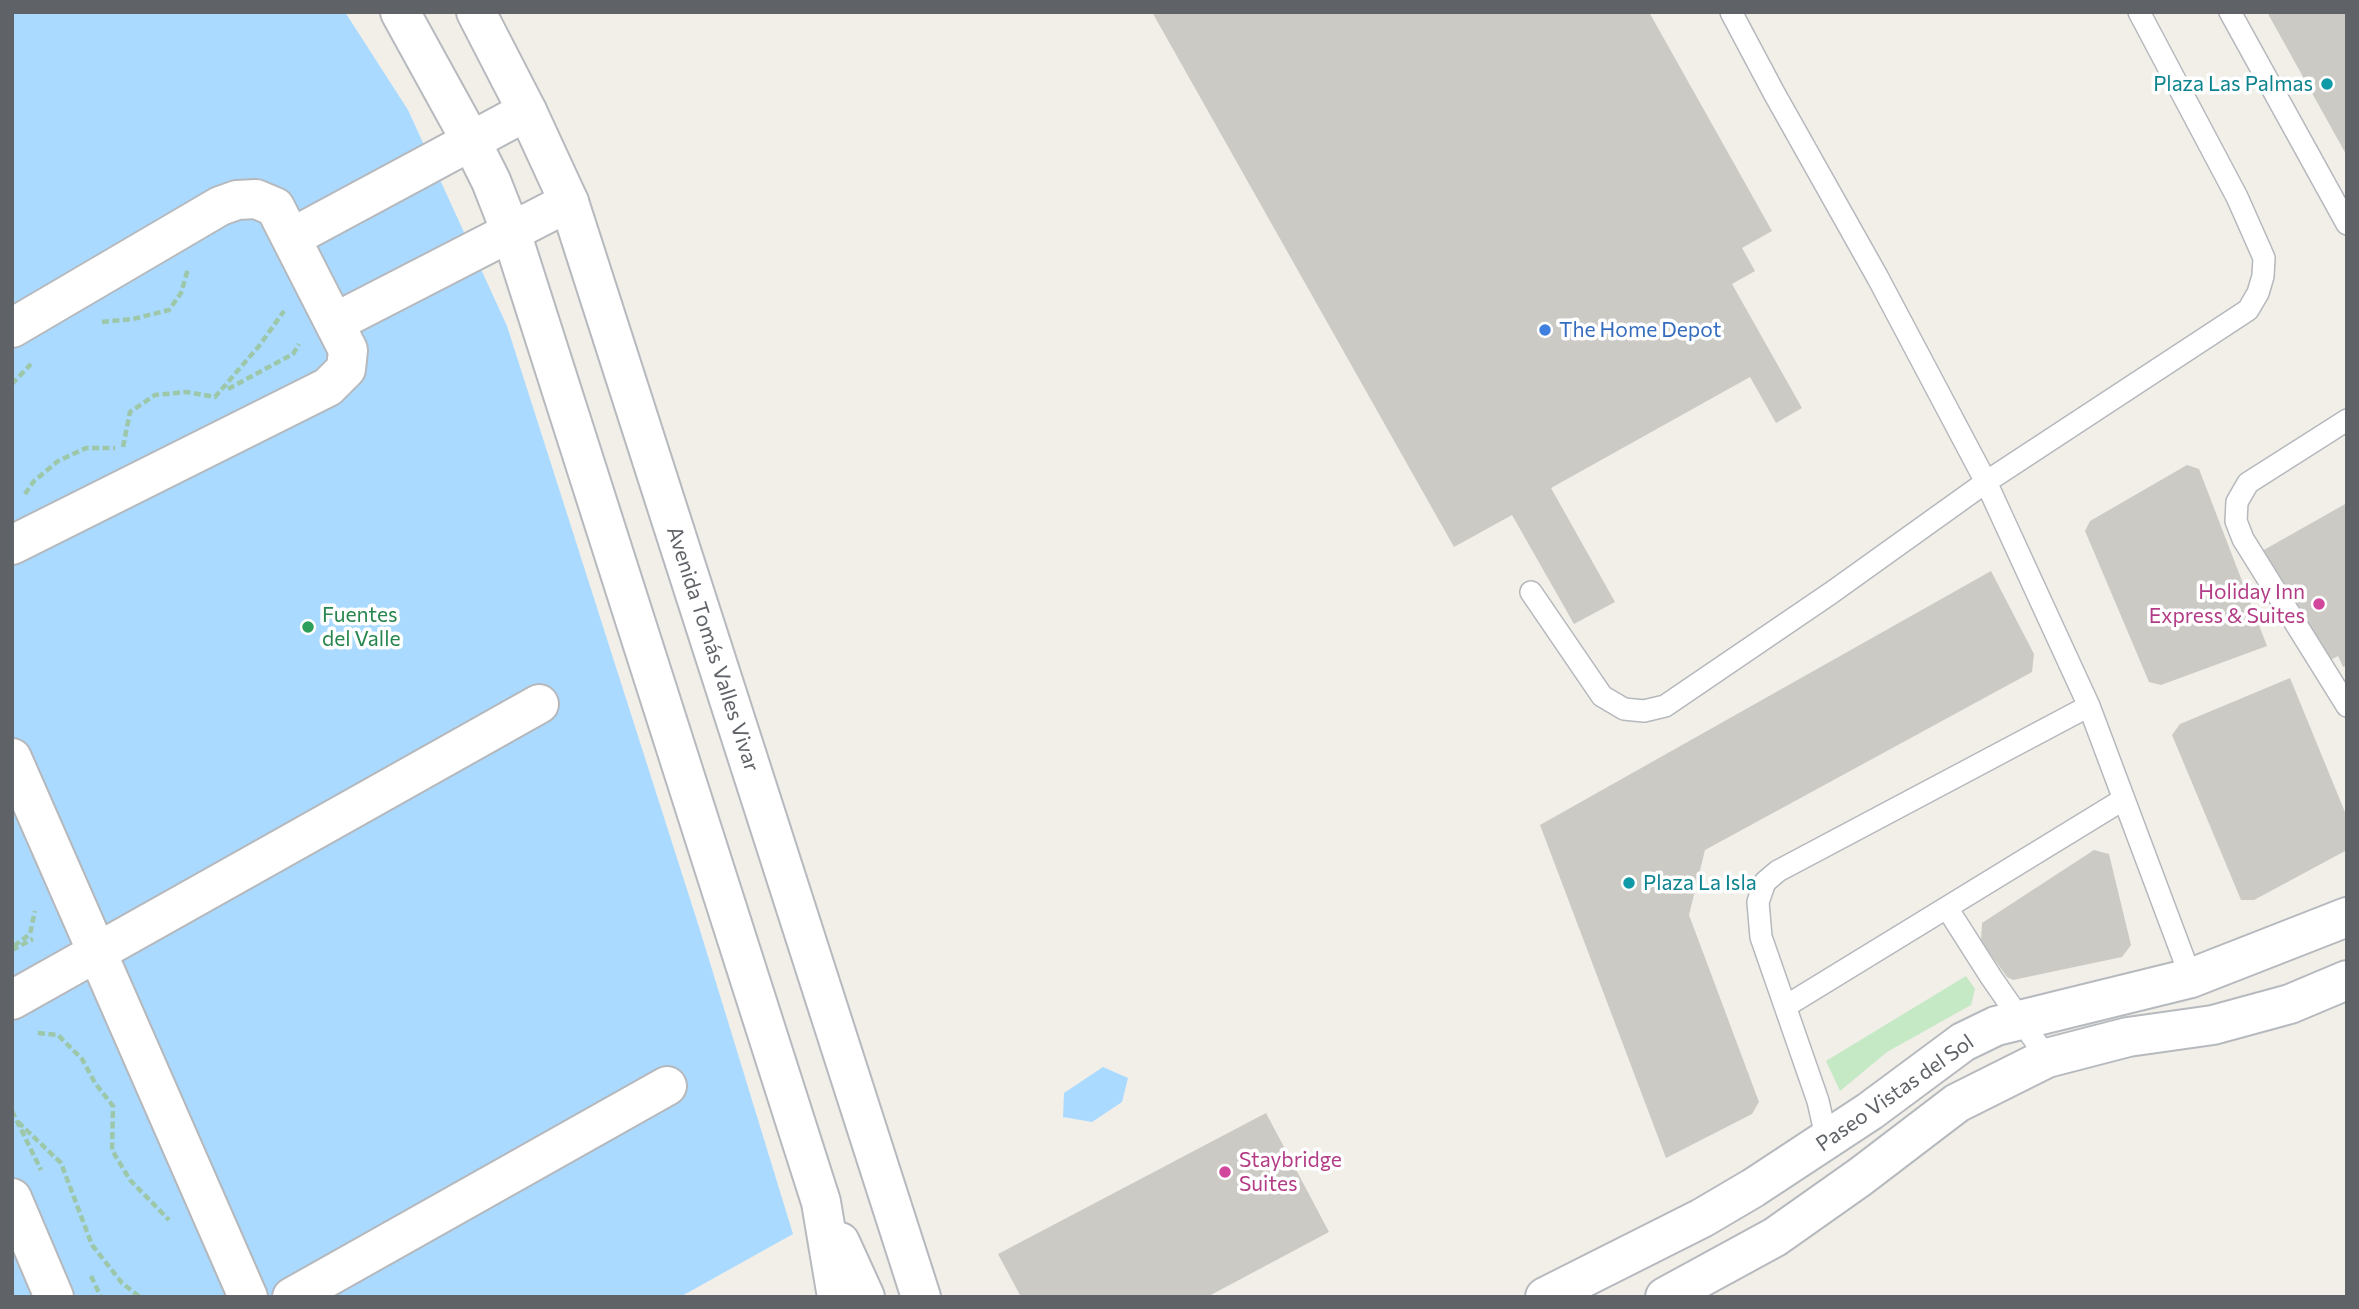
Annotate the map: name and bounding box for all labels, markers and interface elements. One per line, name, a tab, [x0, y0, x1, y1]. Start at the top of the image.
place label: Plaza Las Palmas	[2153, 71, 2313, 97]
marker: Plaza Las Palmas	[2319, 76, 2335, 92]
place label: The Home Depot	[1559, 317, 1721, 343]
marker: The Home Depot	[1537, 322, 1553, 338]
street label: Avenida Tomás Valles Vivar	[661, 523, 765, 775]
place label: Holiday Inn Express & Suites	[2149, 579, 2305, 629]
marker: Holiday Inn Express & Suites	[2311, 596, 2327, 612]
place label: Fuentes del Valle	[322, 602, 401, 652]
marker: Fuentes del Valle	[300, 619, 316, 635]
place label: Plaza La Isla	[1643, 870, 1757, 896]
marker: Plaza La Isla	[1621, 875, 1637, 891]
street label: Paseo Vistas del Sol	[1811, 1029, 1979, 1157]
place label: Staybridge Suites	[1239, 1147, 1342, 1197]
marker: Staybridge Suites	[1217, 1164, 1233, 1180]

